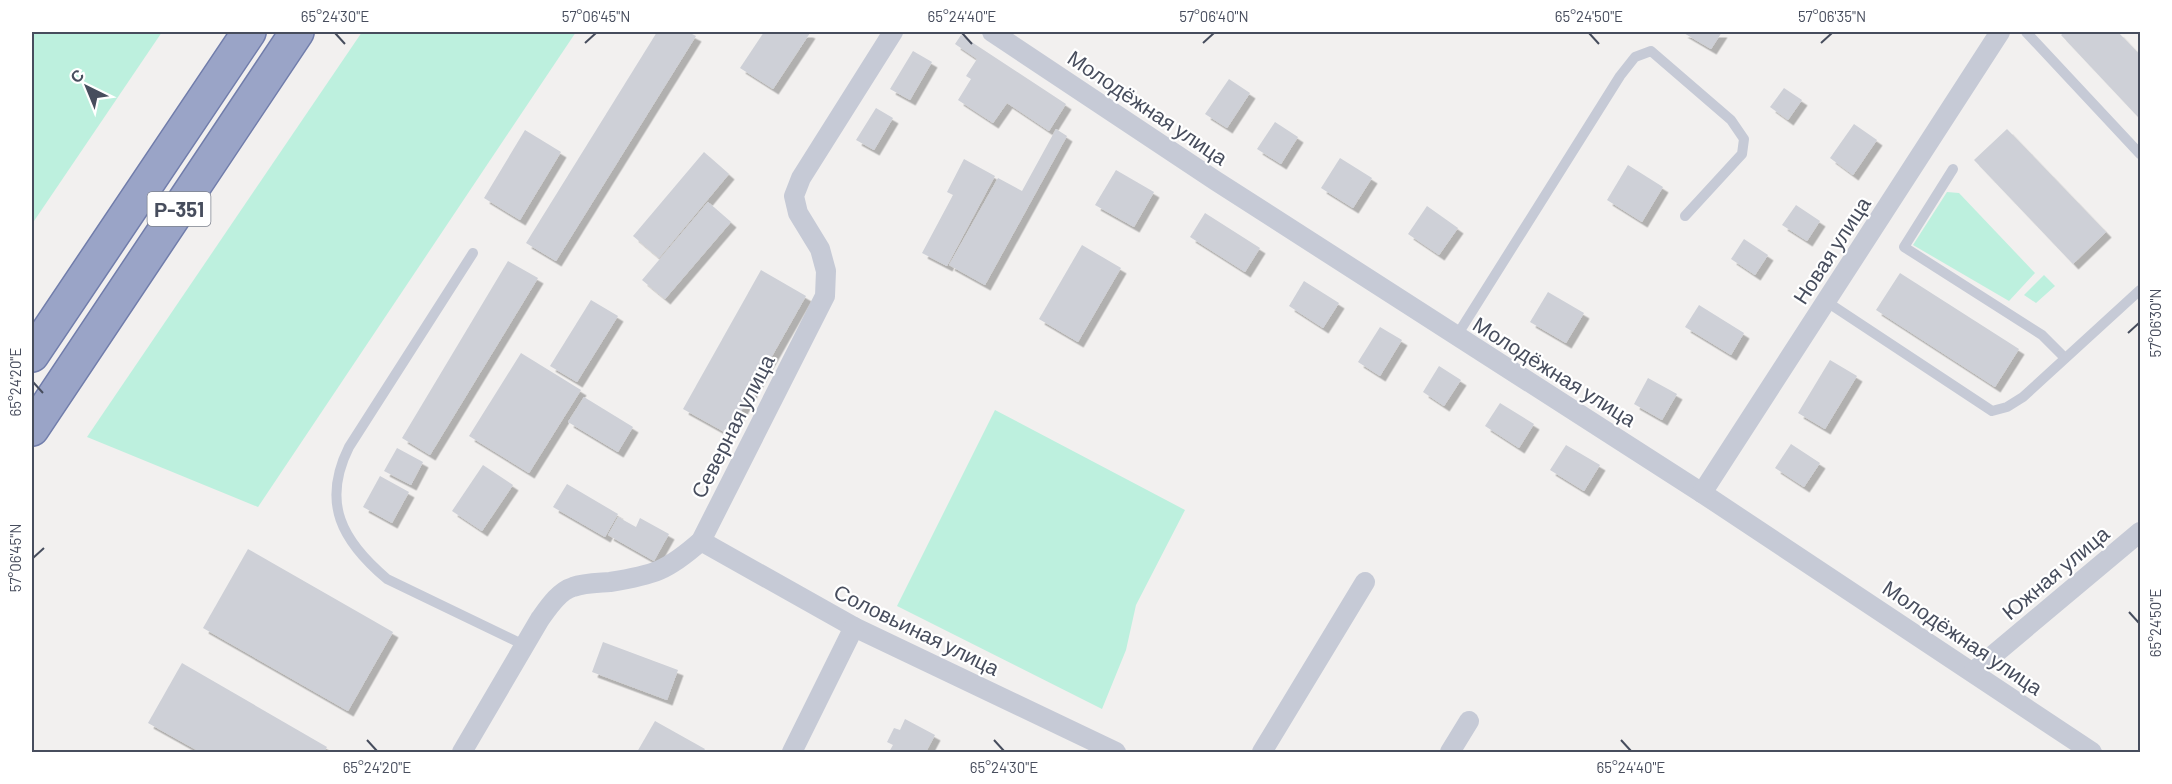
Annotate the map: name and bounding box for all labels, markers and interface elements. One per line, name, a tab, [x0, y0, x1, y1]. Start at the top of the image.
text: 65°24'30"E	[301, 7, 369, 25]
text: 57°06'45"N	[562, 7, 630, 25]
text: 65°24'40"E	[928, 7, 996, 25]
text: 57°06'40"N	[1179, 7, 1249, 25]
text: 65°24'50"E	[1555, 7, 1623, 25]
text: 57°06'35"N	[1798, 7, 1866, 25]
street label: Молодёжная улица	[1063, 44, 1233, 170]
north arrow	[57, 57, 117, 117]
text: С	[66, 64, 87, 87]
street label: Новая улица	[1787, 191, 1875, 308]
road number: Р-351	[148, 192, 210, 226]
text: 57°06'30"N	[2146, 289, 2164, 358]
street label: Молодёжная улица	[1469, 311, 1641, 431]
text: 65°24'20"E	[6, 348, 24, 416]
street label: Северная улица	[685, 350, 779, 502]
street label: Южная улица	[1996, 520, 2114, 624]
text: 57°06'45"N	[6, 524, 24, 592]
street label: Молодёжная улица	[1878, 574, 2048, 700]
street label: Соловьиная улица	[830, 578, 1004, 680]
text: 65°24'50"E	[2146, 589, 2164, 657]
text: 65°24'20"E	[343, 758, 411, 776]
text: 65°24'30"E	[970, 758, 1038, 776]
text: 65°24'40"E	[1597, 758, 1665, 776]

